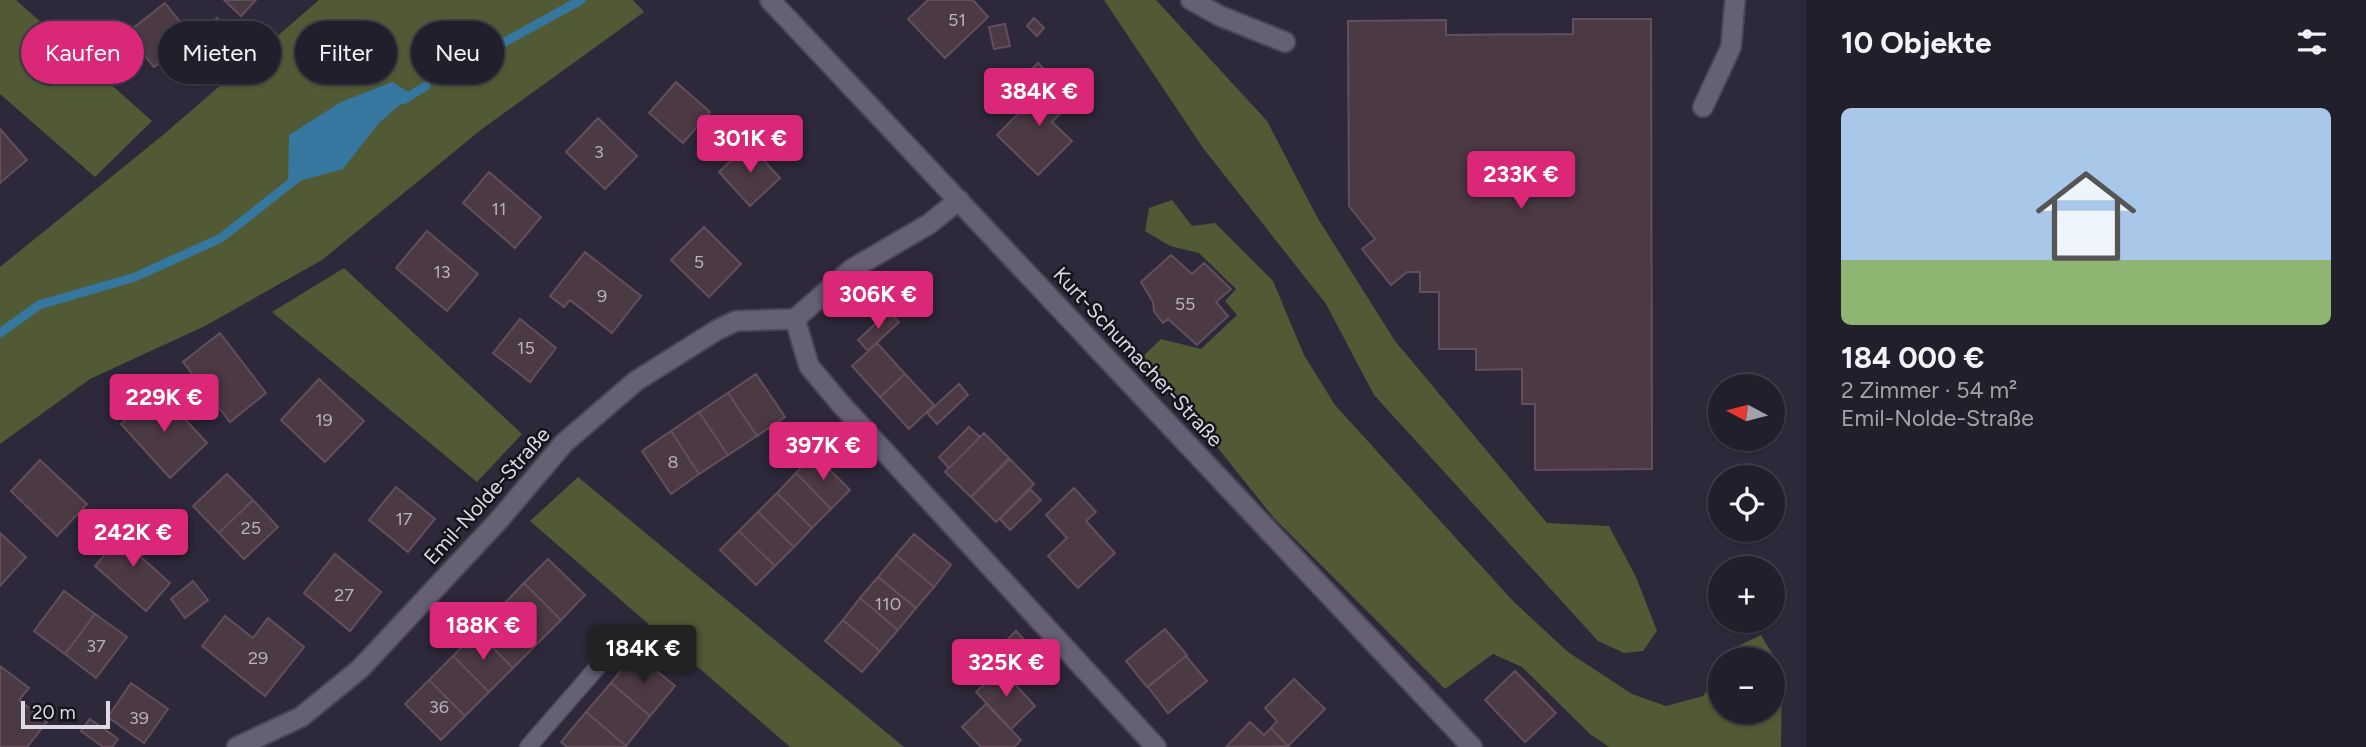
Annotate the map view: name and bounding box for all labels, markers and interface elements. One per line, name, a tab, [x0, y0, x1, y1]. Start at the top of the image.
house number: 51	[948, 9, 966, 31]
chip: Kaufen	[21, 21, 144, 84]
chip: Mieten	[158, 21, 281, 84]
chip: Filter	[295, 21, 397, 84]
chip: Neu	[411, 21, 504, 84]
icon: filters	[2293, 23, 2331, 61]
text: 10 Objekte	[1841, 24, 1992, 61]
pin: 384K €	[982, 68, 1096, 128]
text: 384K €	[1000, 77, 1078, 105]
pin: 301K €	[693, 116, 807, 175]
text: 301K €	[713, 124, 787, 152]
house number: 3	[594, 141, 604, 163]
pin: 233K €	[1464, 152, 1578, 211]
icon: home	[2023, 153, 2149, 279]
text: 233K €	[1483, 160, 1559, 188]
house number: 11	[492, 198, 506, 220]
house number: 5	[694, 251, 704, 273]
house number: 13	[433, 261, 451, 283]
street label: Kurt-Schumacher-Straße	[1048, 262, 1228, 452]
pin: 306K €	[821, 272, 935, 331]
text: 306K €	[839, 280, 917, 308]
house number: 9	[597, 285, 607, 307]
house number: 55	[1175, 293, 1195, 315]
house number: 15	[517, 337, 535, 359]
text: 184 000 €	[1841, 339, 1984, 376]
pin: 229K €	[107, 374, 221, 434]
north arrow	[1708, 374, 1785, 452]
map controls	[1708, 374, 1785, 724]
text: 2 Zimmer · 54 m²	[1841, 376, 2017, 404]
text: 229K €	[126, 383, 202, 411]
text: Emil-Nolde-Straße	[1841, 404, 2034, 432]
house number: 19	[315, 409, 333, 431]
street label: Emil-Nolde-Straße	[418, 422, 555, 569]
pin: 397K €	[766, 422, 880, 482]
text: 397K €	[785, 431, 861, 459]
house number: 8	[667, 451, 679, 473]
button: locate	[1708, 465, 1785, 542]
house number: 17	[395, 508, 413, 530]
pin: 242K €	[76, 510, 190, 569]
house number: 25	[241, 517, 261, 539]
text: 242K €	[94, 518, 172, 546]
button: +	[1708, 556, 1785, 633]
house number: 27	[334, 584, 354, 606]
house number: 110	[875, 593, 901, 615]
pin: 188K €	[426, 602, 540, 662]
text: 188K €	[446, 611, 520, 639]
pin: 184K €	[586, 626, 700, 685]
text: 184K €	[605, 634, 681, 662]
house number: 37	[86, 635, 106, 657]
pin: 325K €	[949, 640, 1063, 699]
house number: 29	[248, 647, 268, 669]
button: −	[1708, 647, 1785, 724]
text: 325K €	[968, 648, 1044, 676]
house number: 36	[429, 696, 449, 718]
scale bar	[21, 698, 110, 730]
text: 20 m	[32, 701, 76, 724]
house number: 39	[129, 707, 149, 729]

